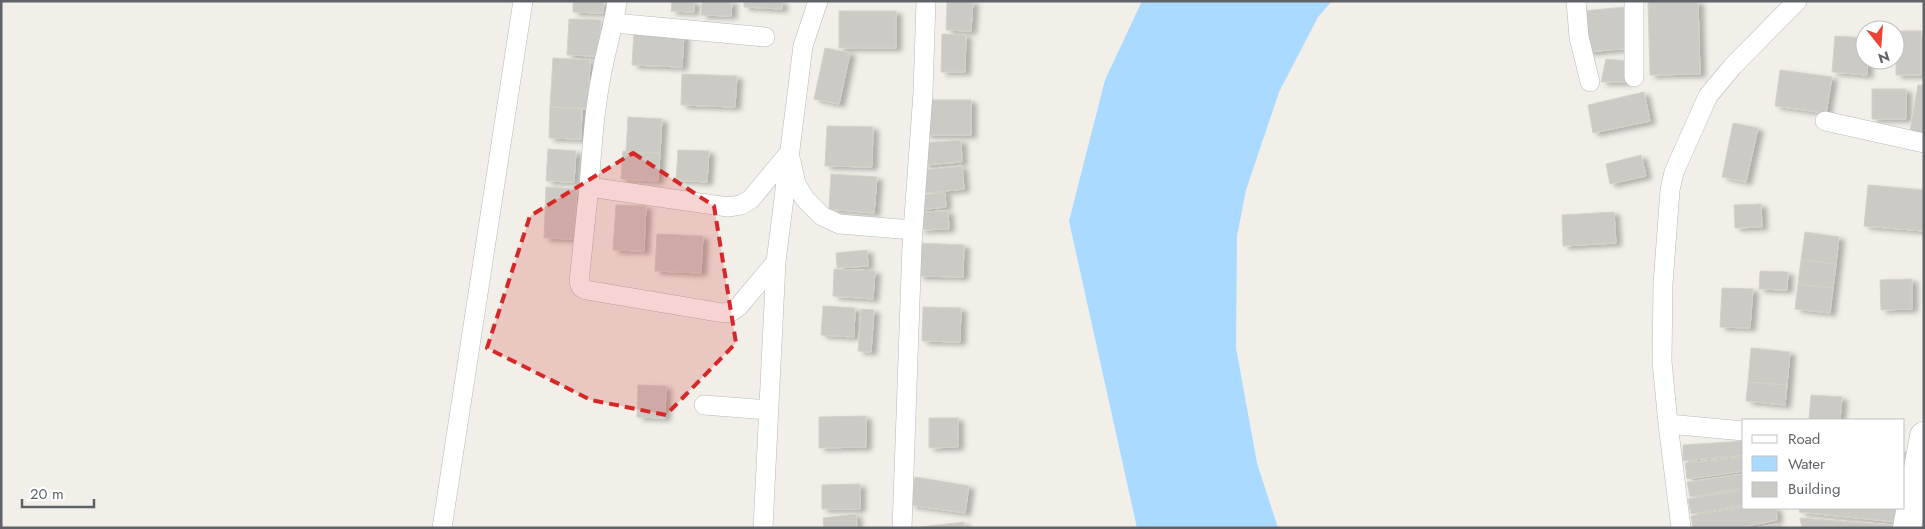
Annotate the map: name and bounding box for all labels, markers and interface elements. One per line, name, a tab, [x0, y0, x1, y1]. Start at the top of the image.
north arrow	[1855, 20, 1905, 70]
text: N	[1876, 46, 1892, 69]
legend	[1742, 419, 1905, 509]
text: Road	[1788, 428, 1820, 450]
text: Water	[1788, 453, 1826, 475]
scale bar	[22, 476, 95, 508]
text: Building	[1788, 478, 1840, 500]
text: 20 m	[30, 483, 64, 505]

